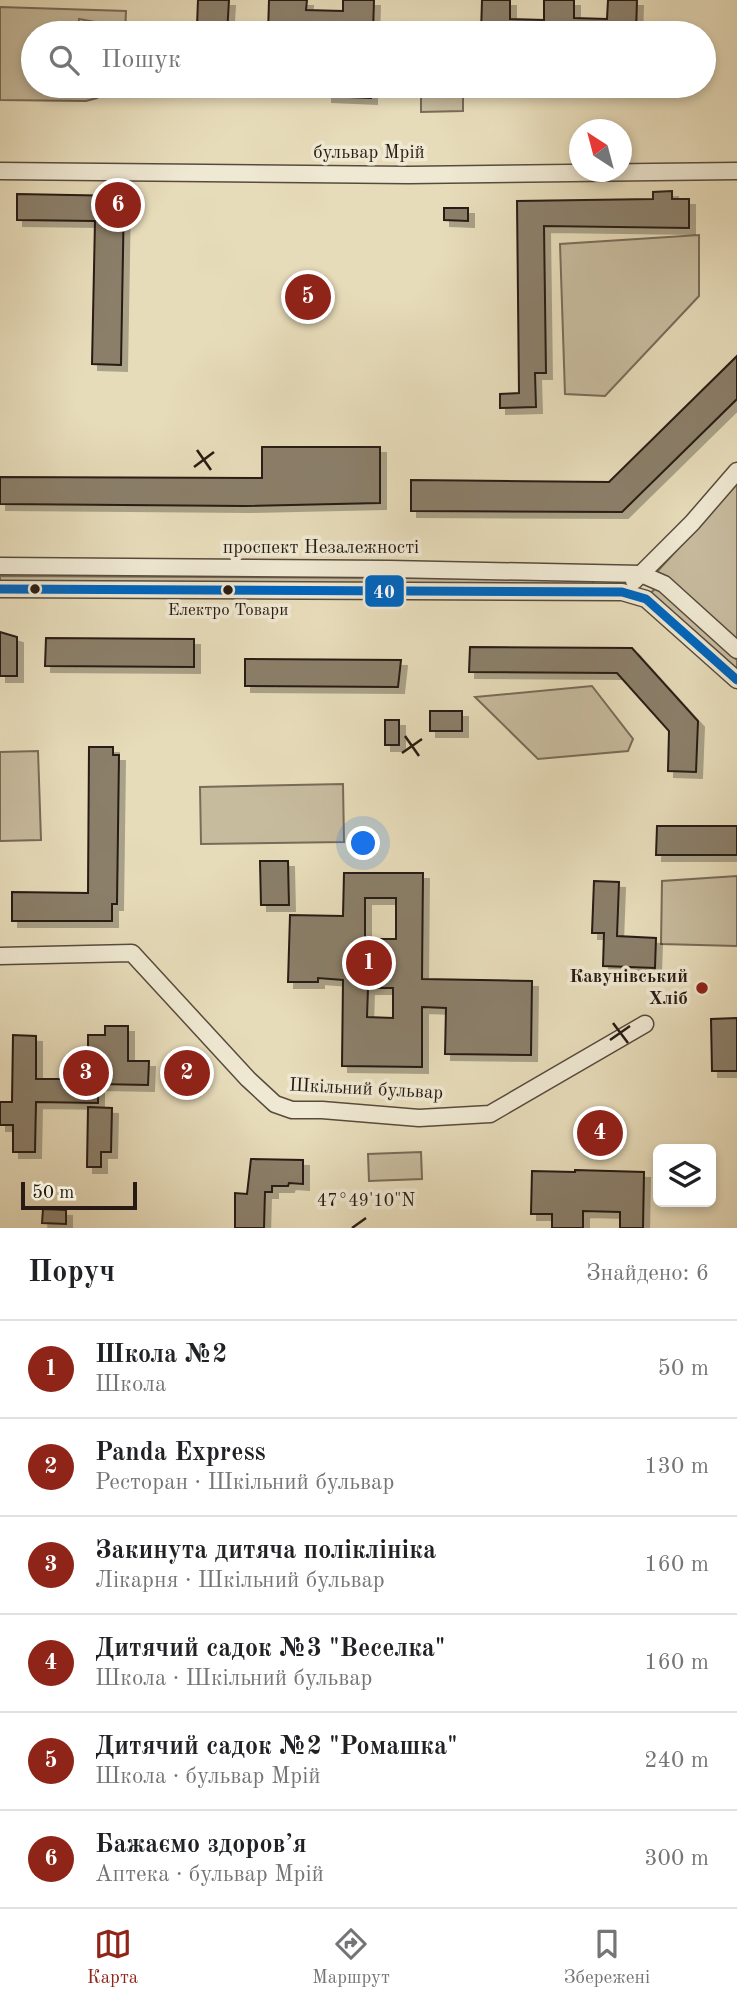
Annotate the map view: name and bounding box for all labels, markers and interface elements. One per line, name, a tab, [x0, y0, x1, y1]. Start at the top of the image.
search box	[21, 21, 716, 98]
icon: search	[45, 41, 83, 79]
text: Пошук	[101, 47, 181, 73]
north arrow	[569, 119, 632, 182]
street label: бульвар Мрій	[313, 144, 425, 163]
pin: 6	[95, 179, 141, 231]
pin: 5	[285, 271, 331, 323]
street label: проспект Незалежності	[223, 539, 419, 558]
line badge: 40	[364, 574, 405, 608]
unlabelled marker	[28, 582, 42, 596]
marker: Електро Товари	[221, 583, 235, 597]
text: 40	[373, 584, 395, 603]
place label: Електро Товари	[168, 602, 288, 619]
your location	[346, 826, 380, 860]
pin: 1	[346, 937, 392, 989]
place label: Кавунівський Хліб	[569, 968, 688, 1009]
marker: Кавунівський Хліб	[694, 980, 710, 996]
pin: 3	[63, 1047, 109, 1099]
pin: 2	[164, 1047, 210, 1099]
street label: Шкільний бульвар	[288, 1076, 444, 1104]
pin: 4	[577, 1107, 623, 1159]
map controls	[653, 1144, 716, 1207]
button: layers	[653, 1144, 716, 1207]
scale bar	[21, 1179, 136, 1211]
text: 50 m	[32, 1184, 74, 1203]
text: 47°49'10"N	[317, 1192, 415, 1210]
text: Поруч	[28, 1258, 115, 1288]
text: Знайдено: 6	[586, 1262, 709, 1285]
text: Школа №2	[95, 1342, 227, 1368]
text: 1	[44, 1357, 58, 1380]
text: 50 m	[658, 1357, 709, 1380]
text: Школа	[95, 1373, 166, 1396]
text: Panda Express	[95, 1440, 266, 1466]
text: 2	[44, 1455, 58, 1478]
text: 130 m	[644, 1455, 709, 1478]
text: Ресторан · Шкільний бульвар	[95, 1471, 394, 1494]
text: Закинута дитяча поліклініка	[95, 1538, 436, 1564]
text: 3	[44, 1553, 58, 1576]
text: 160 m	[644, 1553, 709, 1576]
text: Лікарня · Шкільний бульвар	[95, 1569, 385, 1592]
text: Дитячий садок №3 "Веселка"	[95, 1636, 445, 1662]
text: 4	[44, 1651, 58, 1674]
text: 160 m	[644, 1651, 709, 1674]
text: Школа · Шкільний бульвар	[95, 1667, 373, 1690]
text: Дитячий садок №2 "Ромашка"	[95, 1734, 457, 1760]
text: 5	[44, 1749, 58, 1772]
text: 240 m	[644, 1749, 709, 1772]
text: Школа · бульвар Мрій	[95, 1765, 321, 1788]
text: Бажаємо здоровʼя	[95, 1832, 307, 1858]
text: 6	[44, 1847, 58, 1870]
text: 300 m	[644, 1847, 709, 1870]
text: Аптека · бульвар Мрій	[95, 1863, 324, 1886]
tab: Карта	[87, 1925, 138, 1990]
tab: Маршрут	[312, 1925, 390, 1990]
tab: Збережені	[564, 1925, 650, 1990]

